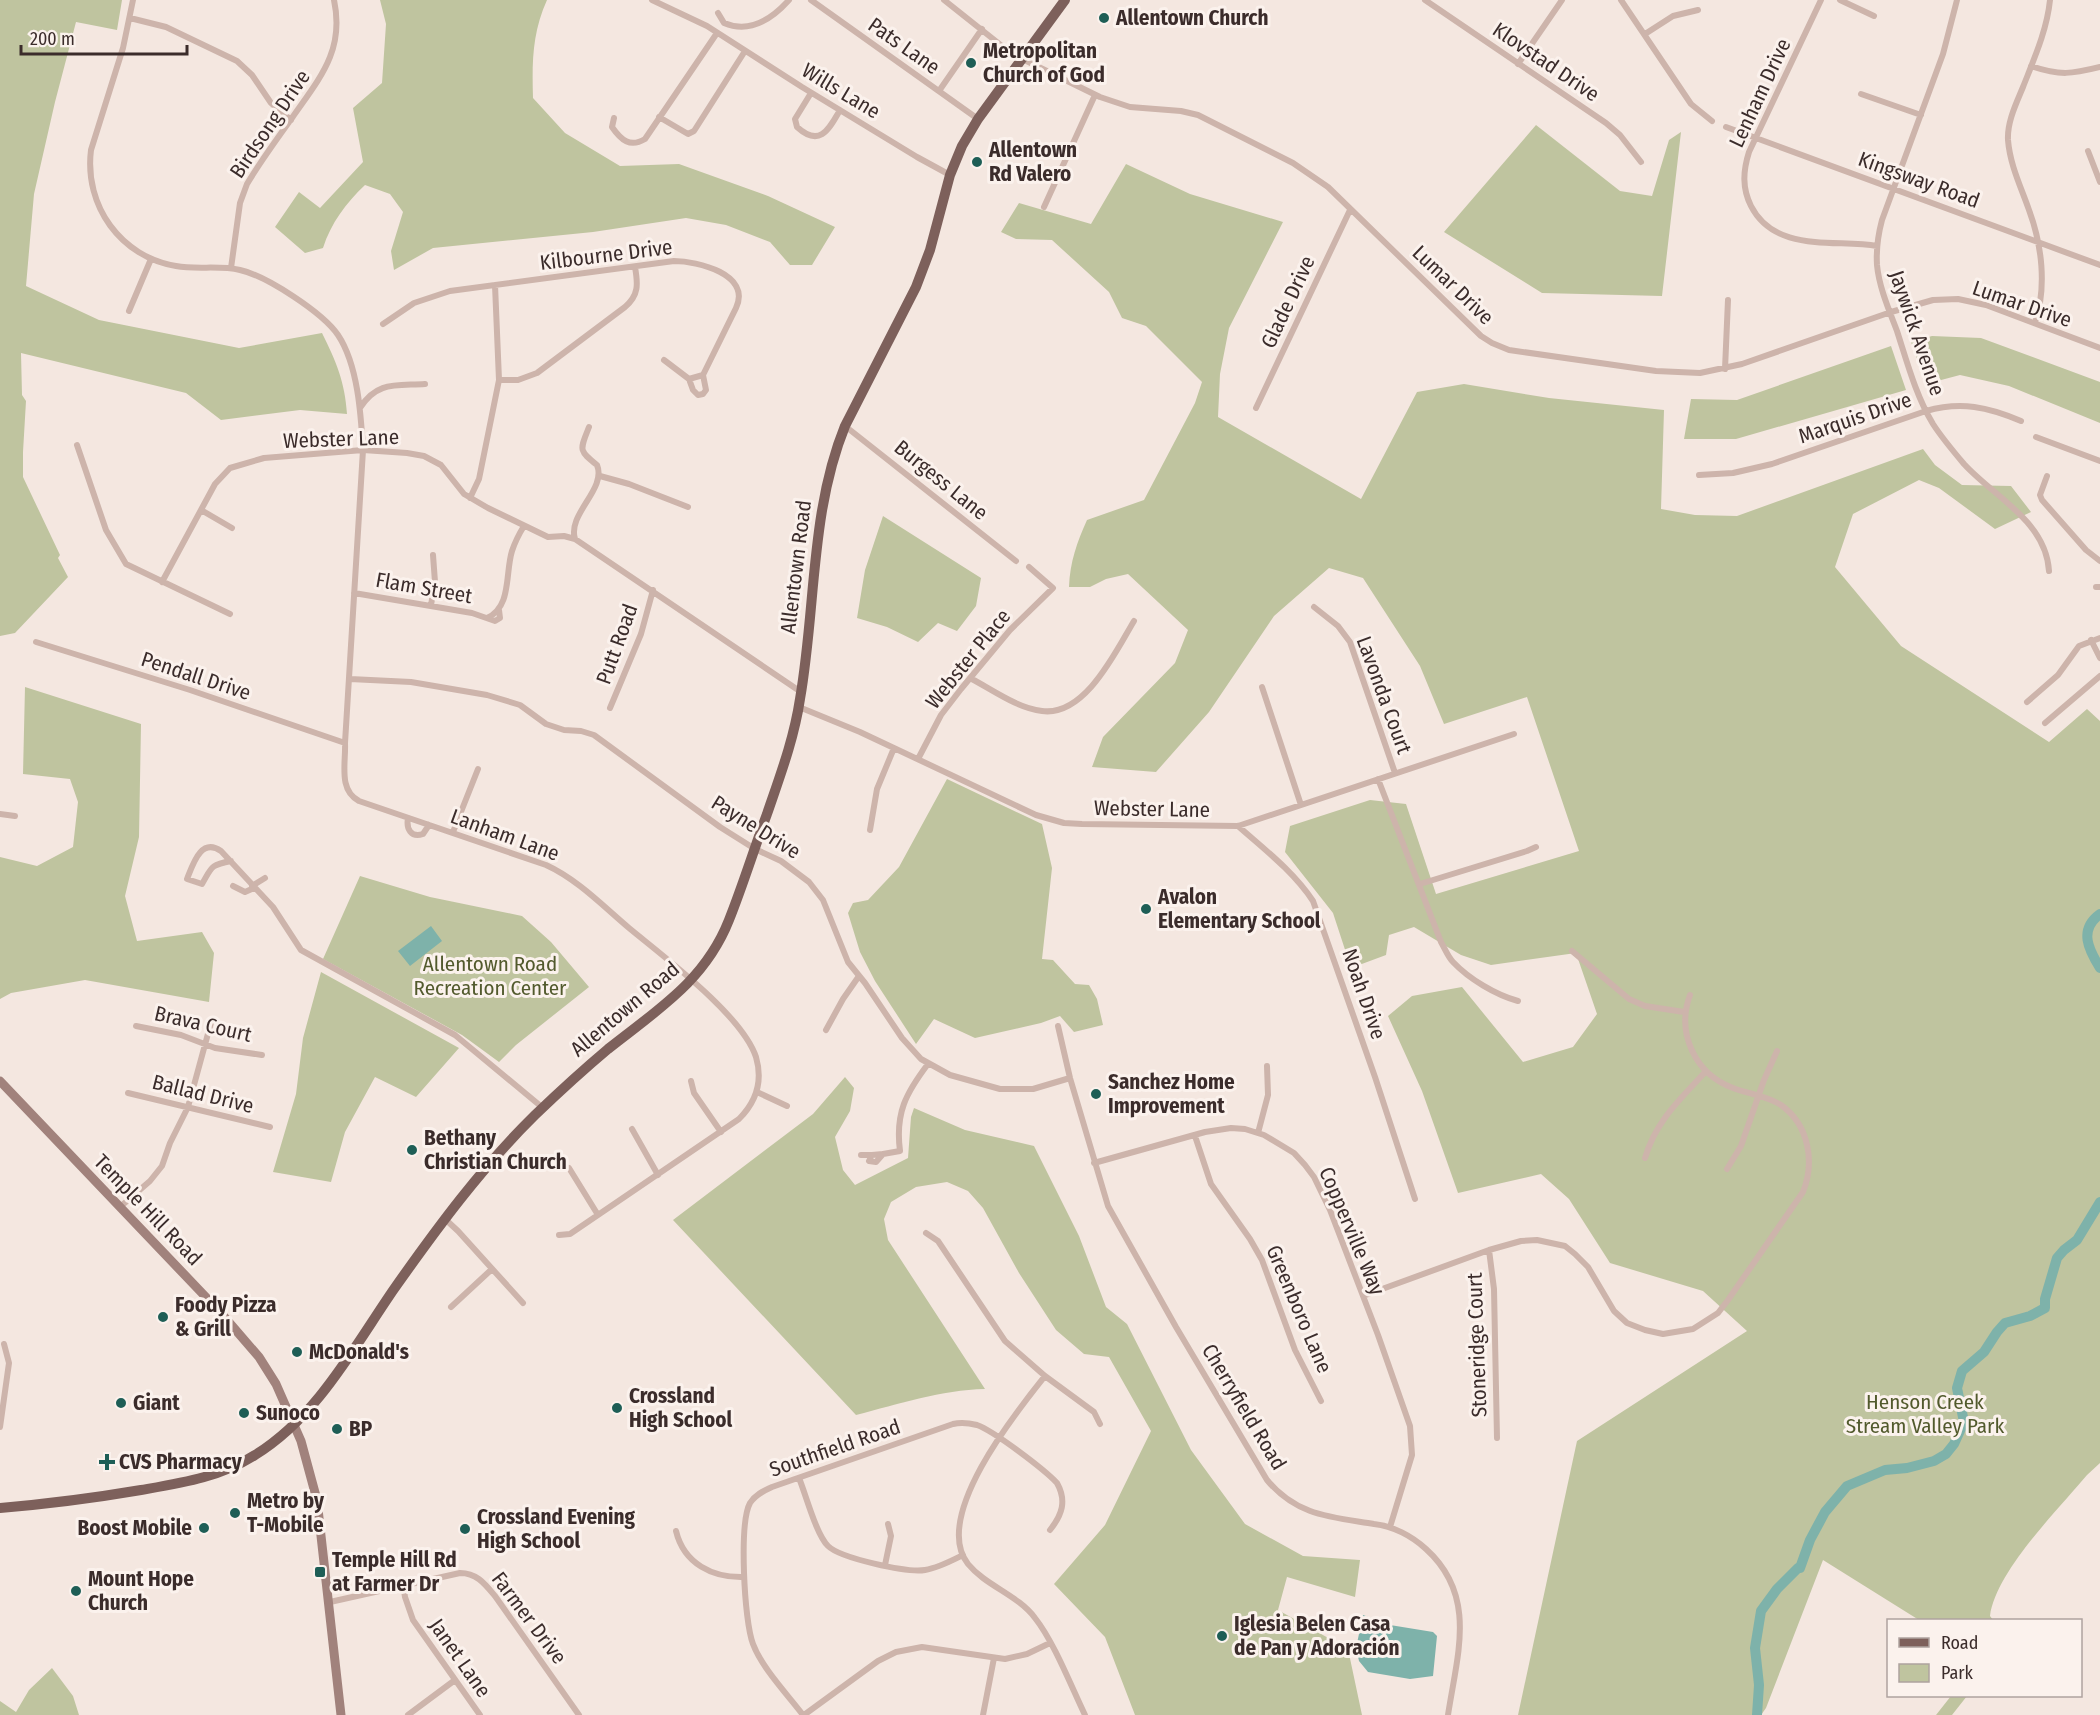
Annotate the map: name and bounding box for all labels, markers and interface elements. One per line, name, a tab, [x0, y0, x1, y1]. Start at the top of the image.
place label: Allentown Church	[1115, 5, 1268, 31]
marker: Allentown Church	[1097, 11, 1111, 25]
street label: Pats Lane	[863, 12, 945, 80]
street label: Klovstad Drive	[1488, 17, 1604, 107]
scale bar	[21, 18, 188, 56]
text: 200 m	[30, 28, 75, 50]
street label: Lenham Drive	[1723, 34, 1797, 152]
place label: Metropolitan Church of God	[983, 38, 1105, 88]
marker: Metropolitan Church of God	[964, 56, 978, 70]
street label: Wills Lane	[797, 57, 885, 125]
street label: Birdsong Drive	[224, 65, 316, 183]
place label: Allentown Rd Valero	[988, 137, 1077, 187]
street label: Kingsway Road	[1855, 146, 1983, 214]
marker: Allentown Rd Valero	[970, 155, 984, 169]
street label: Kilbourne Drive	[538, 234, 674, 276]
street label: Lumar Drive	[1407, 240, 1499, 330]
street label: Glade Drive	[1255, 252, 1321, 352]
street label: Jaywick Avenue	[1883, 267, 1951, 399]
street label: Lumar Drive	[1969, 275, 2075, 333]
street label: Marquis Drive	[1795, 387, 1915, 449]
street label: Webster Lane	[283, 424, 399, 454]
street label: Burgess Lane	[889, 434, 993, 526]
street label: Allentown Road	[775, 499, 817, 635]
street label: Flam Street	[374, 567, 474, 609]
street label: Putt Road	[590, 600, 644, 688]
street label: Webster Place	[920, 604, 1016, 714]
street label: Lavonda Court	[1351, 633, 1417, 758]
street label: Pendall Drive	[138, 646, 254, 706]
street label: Payne Drive	[707, 789, 805, 865]
street label: Webster Lane	[1094, 795, 1210, 823]
street label: Lanham Lane	[447, 803, 563, 867]
place label: Avalon Elementary School	[1157, 884, 1321, 934]
marker: Avalon Elementary School	[1139, 902, 1153, 916]
street label: Noah Drive	[1336, 945, 1392, 1043]
park label: Allentown Road Recreation Center	[414, 951, 567, 1001]
street label: Allentown Road	[565, 956, 685, 1062]
street label: Brava Court	[152, 1000, 254, 1048]
street label: Ballad Drive	[150, 1069, 256, 1119]
place label: Sanchez Home Improvement	[1108, 1069, 1235, 1119]
marker: Sanchez Home Improvement	[1089, 1087, 1103, 1101]
place label: Bethany Christian Church	[424, 1125, 567, 1175]
marker: Bethany Christian Church	[405, 1143, 419, 1157]
street label: Temple Hill Road	[88, 1149, 208, 1271]
street label: Copperville Way	[1313, 1163, 1391, 1300]
street label: Greenboro Lane	[1260, 1241, 1338, 1377]
street label: Stoneridge Court	[1461, 1272, 1493, 1418]
place label: Foody Pizza & Grill	[175, 1292, 276, 1342]
marker: Foody Pizza & Grill	[156, 1310, 170, 1324]
place label: McDonald's	[309, 1339, 409, 1365]
street label: Cherryfield Road	[1196, 1339, 1292, 1475]
marker: McDonald's	[290, 1345, 304, 1359]
place label: Crossland High School	[629, 1383, 732, 1433]
park label: Henson Creek Stream Valley Park	[1846, 1389, 2004, 1439]
place label: Giant	[133, 1390, 180, 1416]
marker: Giant	[114, 1396, 128, 1410]
place label: Sunoco	[256, 1400, 320, 1426]
marker: Crossland High School	[610, 1401, 624, 1415]
marker: Sunoco	[237, 1406, 251, 1420]
street label: Southfield Road	[766, 1413, 904, 1483]
place label: BP	[349, 1416, 373, 1442]
marker: BP	[330, 1422, 344, 1436]
place label: CVS Pharmacy	[119, 1449, 243, 1475]
marker: CVS Pharmacy	[100, 1455, 114, 1469]
place label: Metro by T-Mobile	[247, 1488, 325, 1538]
place label: Crossland Evening High School	[477, 1504, 636, 1554]
marker: Metro by T-Mobile	[228, 1506, 242, 1520]
place label: Boost Mobile	[77, 1515, 192, 1541]
marker: Boost Mobile	[197, 1521, 211, 1535]
marker: Crossland Evening High School	[458, 1522, 472, 1536]
place label: Temple Hill Rd at Farmer Dr	[332, 1547, 457, 1597]
marker: Temple Hill Rd at Farmer Dr	[313, 1565, 327, 1579]
place label: Mount Hope Church	[88, 1566, 194, 1616]
street label: Farmer Drive	[486, 1567, 572, 1669]
marker: Mount Hope Church	[69, 1584, 83, 1598]
place label: Iglesia Belen Casa de Pan y Adoración	[1234, 1611, 1399, 1661]
street label: Janet Lane	[423, 1614, 497, 1702]
legend	[1887, 1619, 2082, 1697]
marker: Iglesia Belen Casa de Pan y Adoración	[1215, 1629, 1229, 1643]
text: Road	[1941, 1632, 1978, 1654]
text: Park	[1941, 1662, 1974, 1684]

